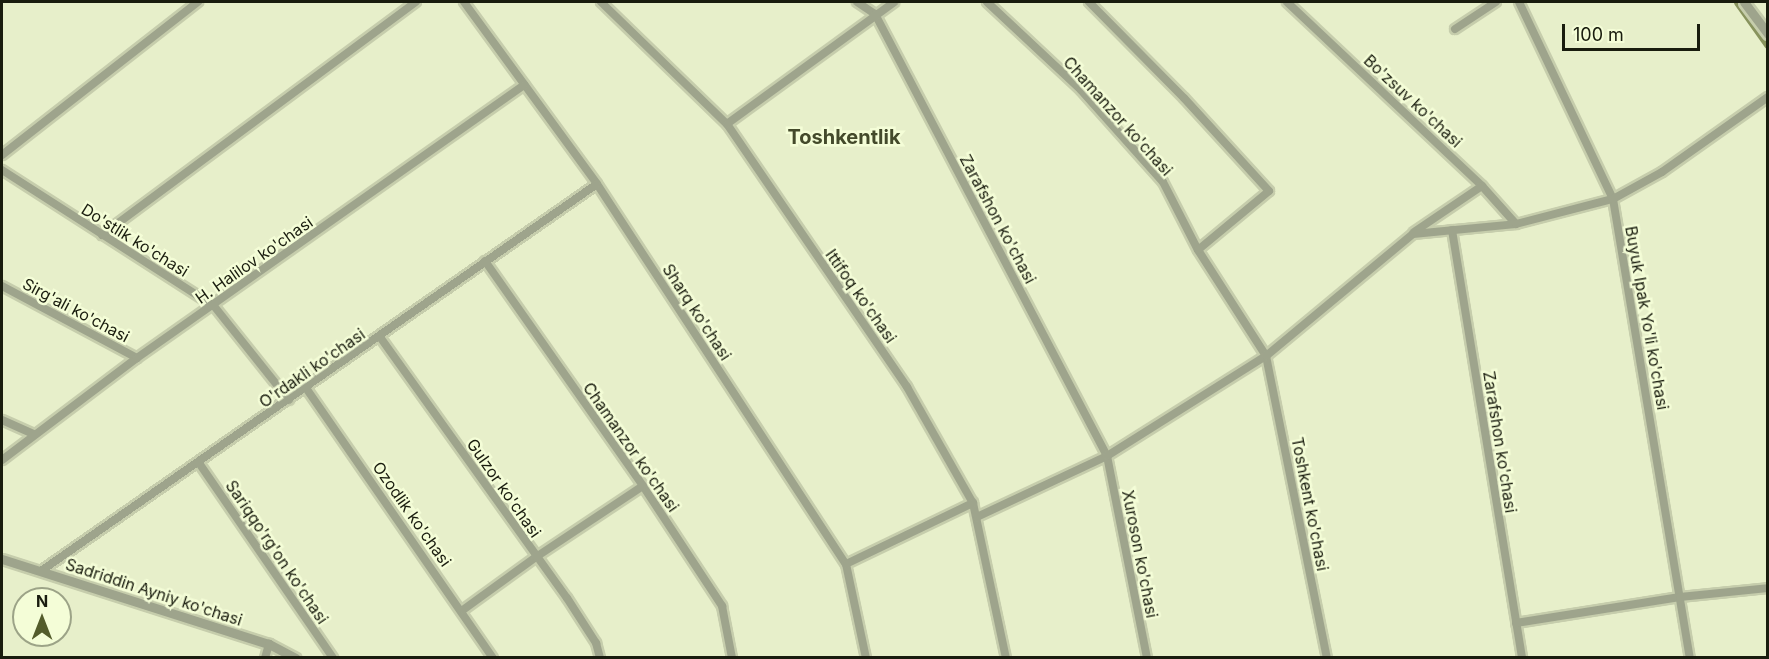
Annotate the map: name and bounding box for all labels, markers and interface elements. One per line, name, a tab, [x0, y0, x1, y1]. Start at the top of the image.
scale bar	[1565, 12, 1703, 50]
text: 100 m	[1573, 24, 1624, 45]
street label: Bo'zsuv ko'chasi	[1360, 51, 1466, 151]
street label: Chamanzor ko'chasi	[1059, 53, 1177, 179]
district label: Toshkentlik	[787, 125, 901, 149]
street label: Zarafshon ko'chasi	[956, 151, 1040, 287]
street label: Do'stlik ko'chasi	[78, 199, 192, 281]
street label: H. Halilov ko'chasi	[192, 212, 316, 308]
street label: Buyuk Ipak Yo'li ko'chasi	[1621, 225, 1673, 411]
street label: Ittifoq ko'chasi	[822, 245, 900, 347]
street label: Sharq ko'chasi	[659, 260, 735, 364]
street label: Sirg'ali ko'chasi	[19, 274, 133, 346]
street label: O'rdakli ko'chasi	[255, 324, 369, 412]
street label: Zarafshon ko'chasi	[1479, 370, 1521, 514]
street label: Chamanzor ko'chasi	[579, 379, 683, 515]
street label: Gulzor ko'chasi	[463, 435, 545, 541]
street label: Toshkent ko'chasi	[1288, 436, 1332, 572]
street label: Ozodlik ko'chasi	[369, 458, 455, 570]
street label: Sariqqo'rg'on ko'chasi	[222, 477, 332, 627]
street label: Xuroson ko'chasi	[1118, 488, 1162, 620]
street label: Sadriddin Ayniy ko'chasi	[63, 554, 245, 630]
north arrow	[12, 587, 72, 647]
text: N	[36, 591, 48, 611]

